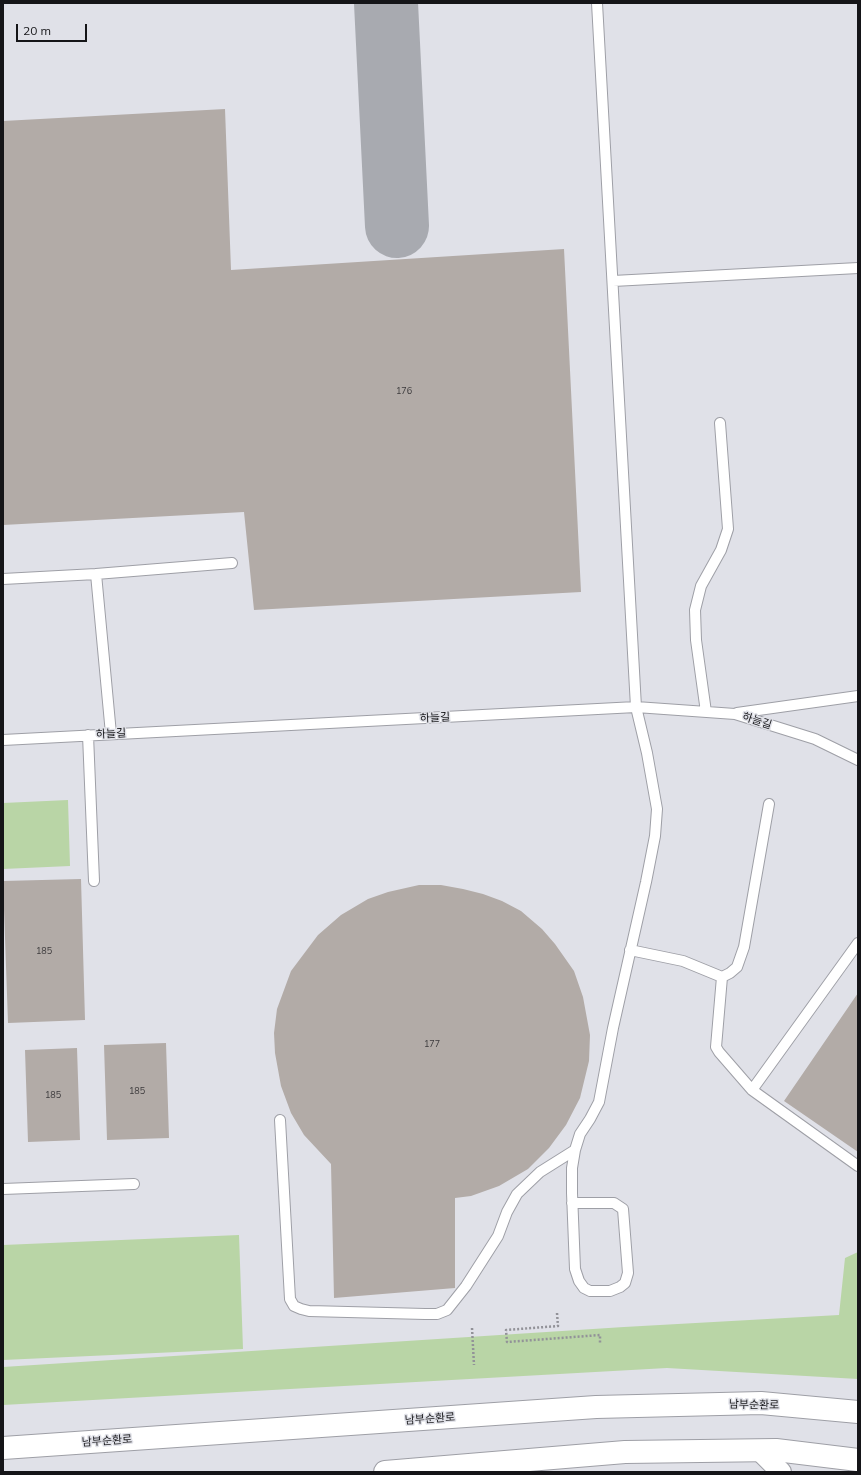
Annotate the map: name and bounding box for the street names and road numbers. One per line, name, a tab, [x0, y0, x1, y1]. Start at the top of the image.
street label: 하늘길	[741, 710, 773, 732]
street label: 하늘길	[419, 711, 451, 725]
street label: 하늘길	[95, 727, 127, 741]
street label: 남부순환로	[729, 1398, 779, 1412]
street label: 남부순환로	[404, 1411, 456, 1427]
street label: 남부순환로	[81, 1433, 133, 1449]

